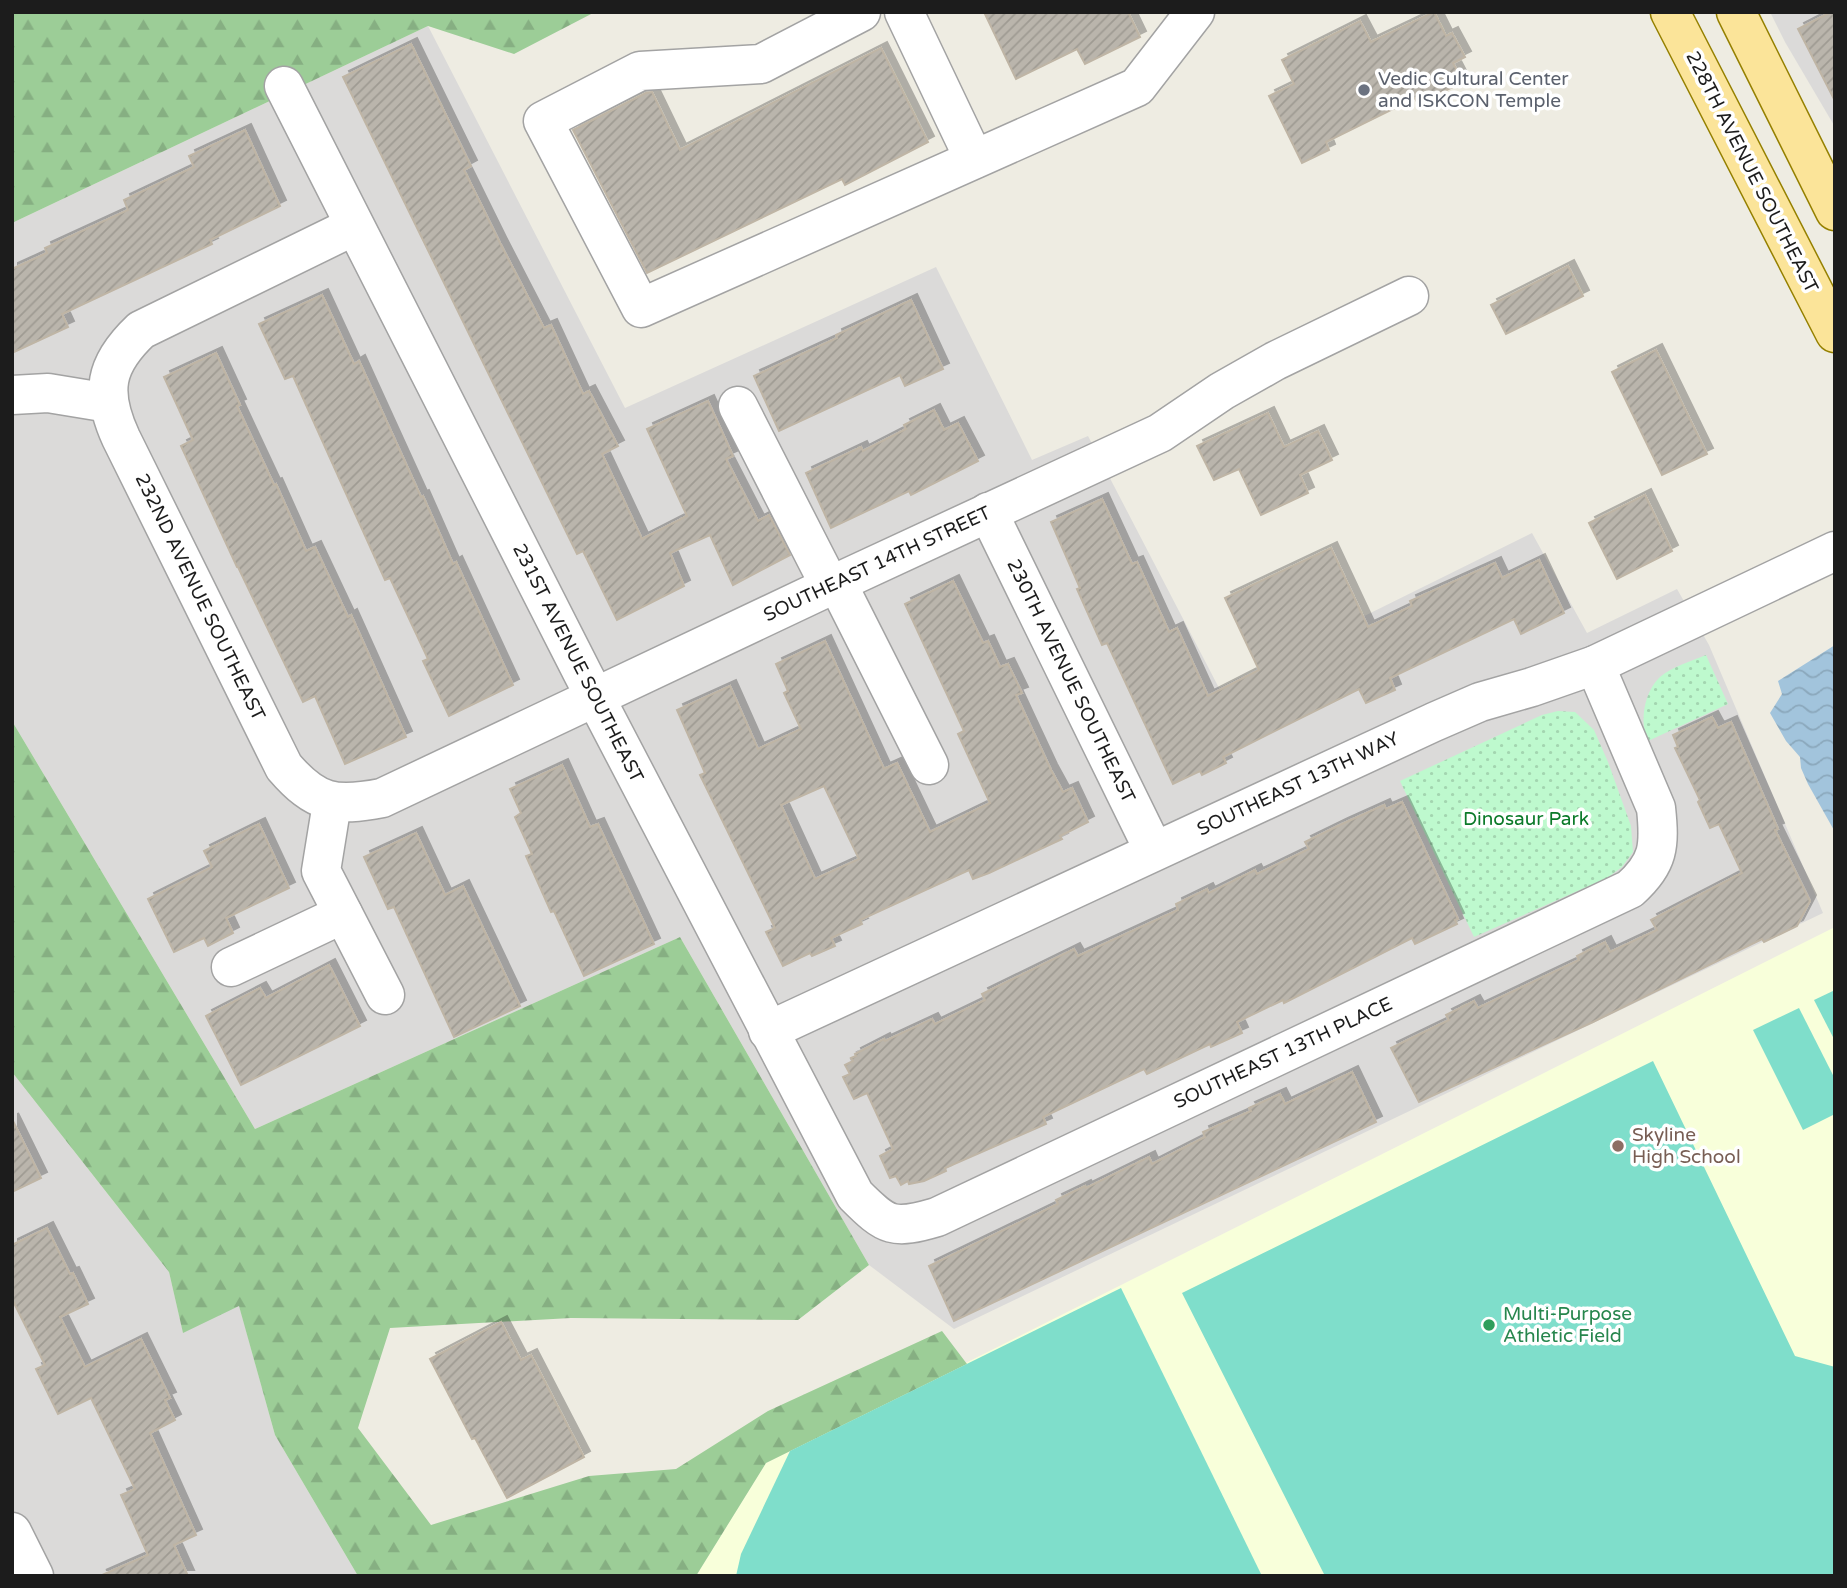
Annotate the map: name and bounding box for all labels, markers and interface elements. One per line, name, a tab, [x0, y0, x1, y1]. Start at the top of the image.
street label: 228TH AVENUE SOUTHEAST	[1681, 47, 1823, 297]
place label: Vedic Cultural Center and ISKCON Temple	[1378, 68, 1569, 112]
marker: Vedic Cultural Center and ISKCON Temple	[1356, 82, 1372, 98]
street label: 232ND AVENUE SOUTHEAST	[131, 470, 270, 724]
street label: SOUTHEAST 14TH STREET	[760, 501, 994, 626]
street label: 231ST AVENUE SOUTHEAST	[508, 540, 648, 786]
street label: 230TH AVENUE SOUTHEAST	[1002, 556, 1140, 807]
street label: SOUTHEAST 13TH WAY	[1193, 727, 1403, 841]
park label: Dinosaur Park	[1463, 808, 1589, 830]
street label: SOUTHEAST 13TH PLACE	[1170, 993, 1396, 1113]
place label: Skyline High School	[1632, 1124, 1741, 1168]
marker: Skyline High School	[1610, 1138, 1626, 1154]
place label: Multi-Purpose Athletic Field	[1503, 1303, 1632, 1347]
marker: Multi-Purpose Athletic Field	[1481, 1317, 1497, 1333]

